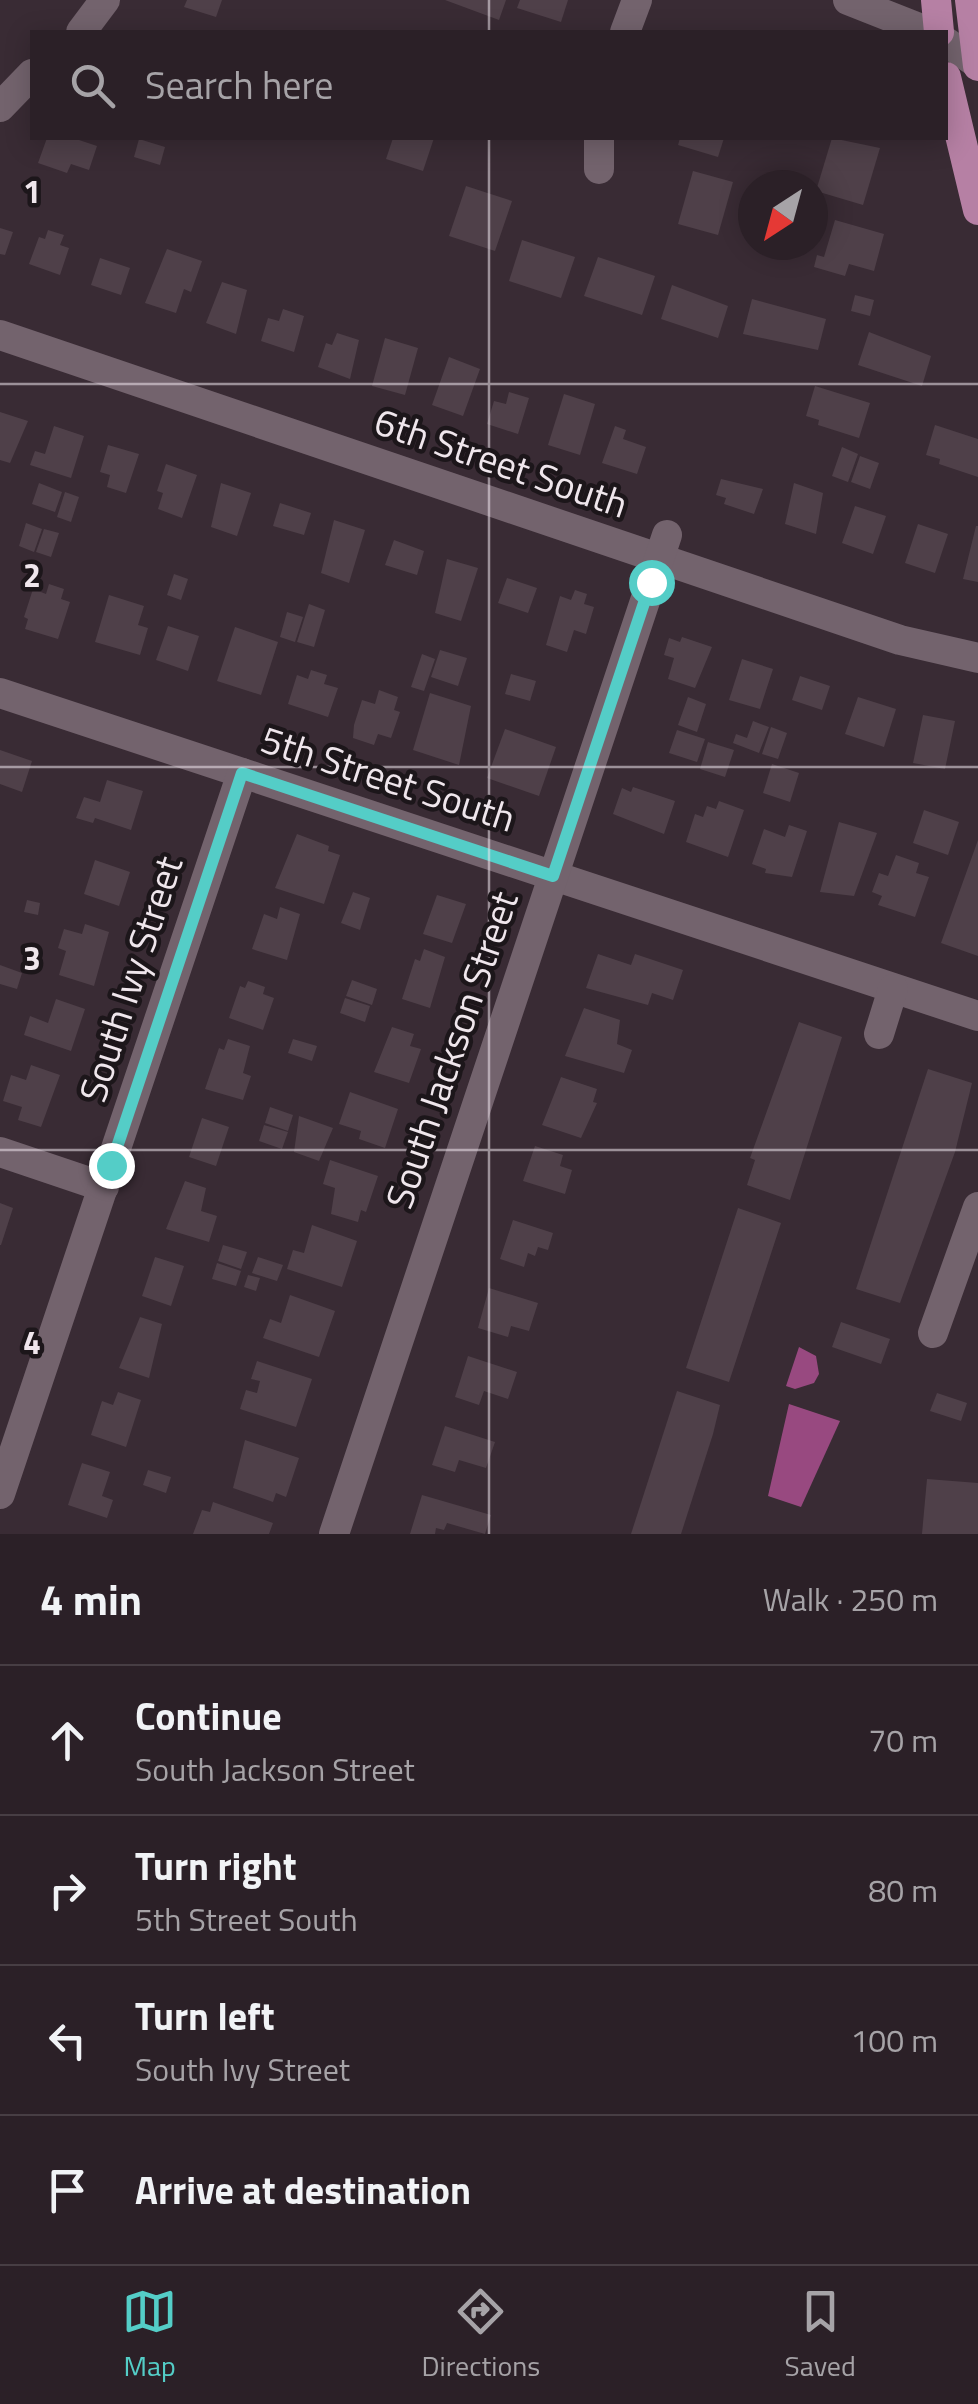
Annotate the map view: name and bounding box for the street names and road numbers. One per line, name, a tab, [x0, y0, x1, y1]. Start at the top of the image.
street label: 6th Street South	[367, 392, 636, 532]
street label: 5th Street South	[254, 710, 523, 846]
street label: South Ivy Street	[63, 848, 197, 1109]
street label: South Jackson Street	[370, 883, 533, 1216]

